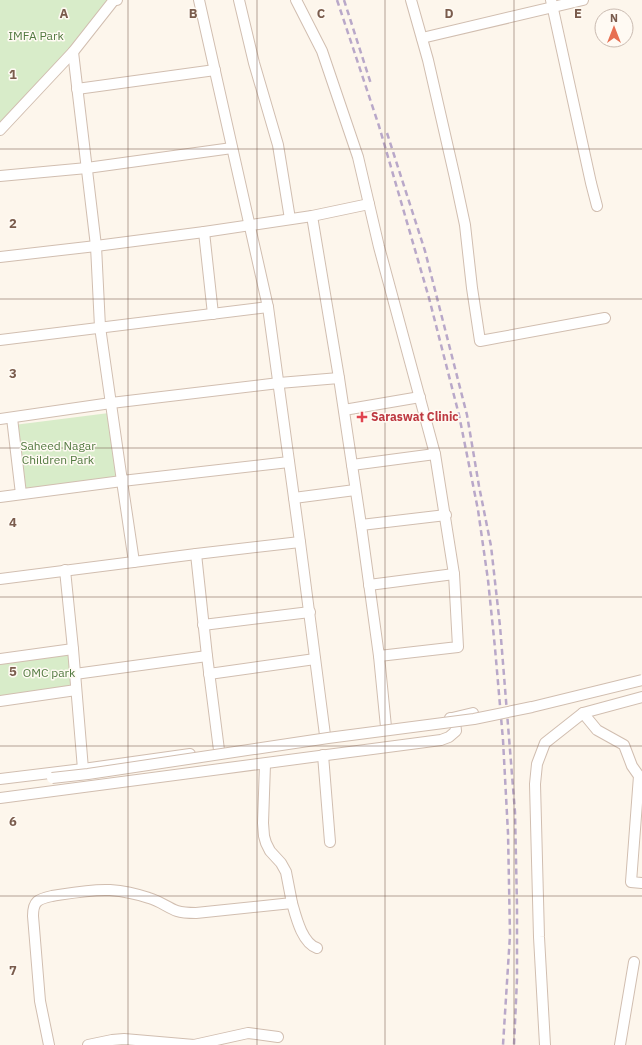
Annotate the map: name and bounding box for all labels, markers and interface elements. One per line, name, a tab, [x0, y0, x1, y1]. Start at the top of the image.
text: A	[60, 5, 69, 22]
text: B	[189, 5, 198, 22]
text: C	[317, 5, 326, 22]
text: D	[444, 5, 454, 22]
text: E	[574, 5, 582, 22]
north arrow	[594, 8, 634, 48]
text: N	[610, 11, 618, 25]
park label: IMFA Park	[8, 28, 64, 43]
text: 1	[9, 66, 17, 83]
text: 2	[9, 215, 17, 232]
text: 3	[9, 365, 17, 382]
place label: Saraswat Clinic	[371, 409, 459, 424]
marker: Saraswat Clinic	[356, 411, 368, 423]
park label: Saheed Nagar Children Park	[20, 438, 96, 467]
text: 4	[9, 514, 17, 531]
text: 5	[9, 663, 17, 680]
park label: OMC park	[23, 665, 76, 680]
text: 6	[9, 813, 17, 830]
text: 7	[9, 962, 17, 979]

